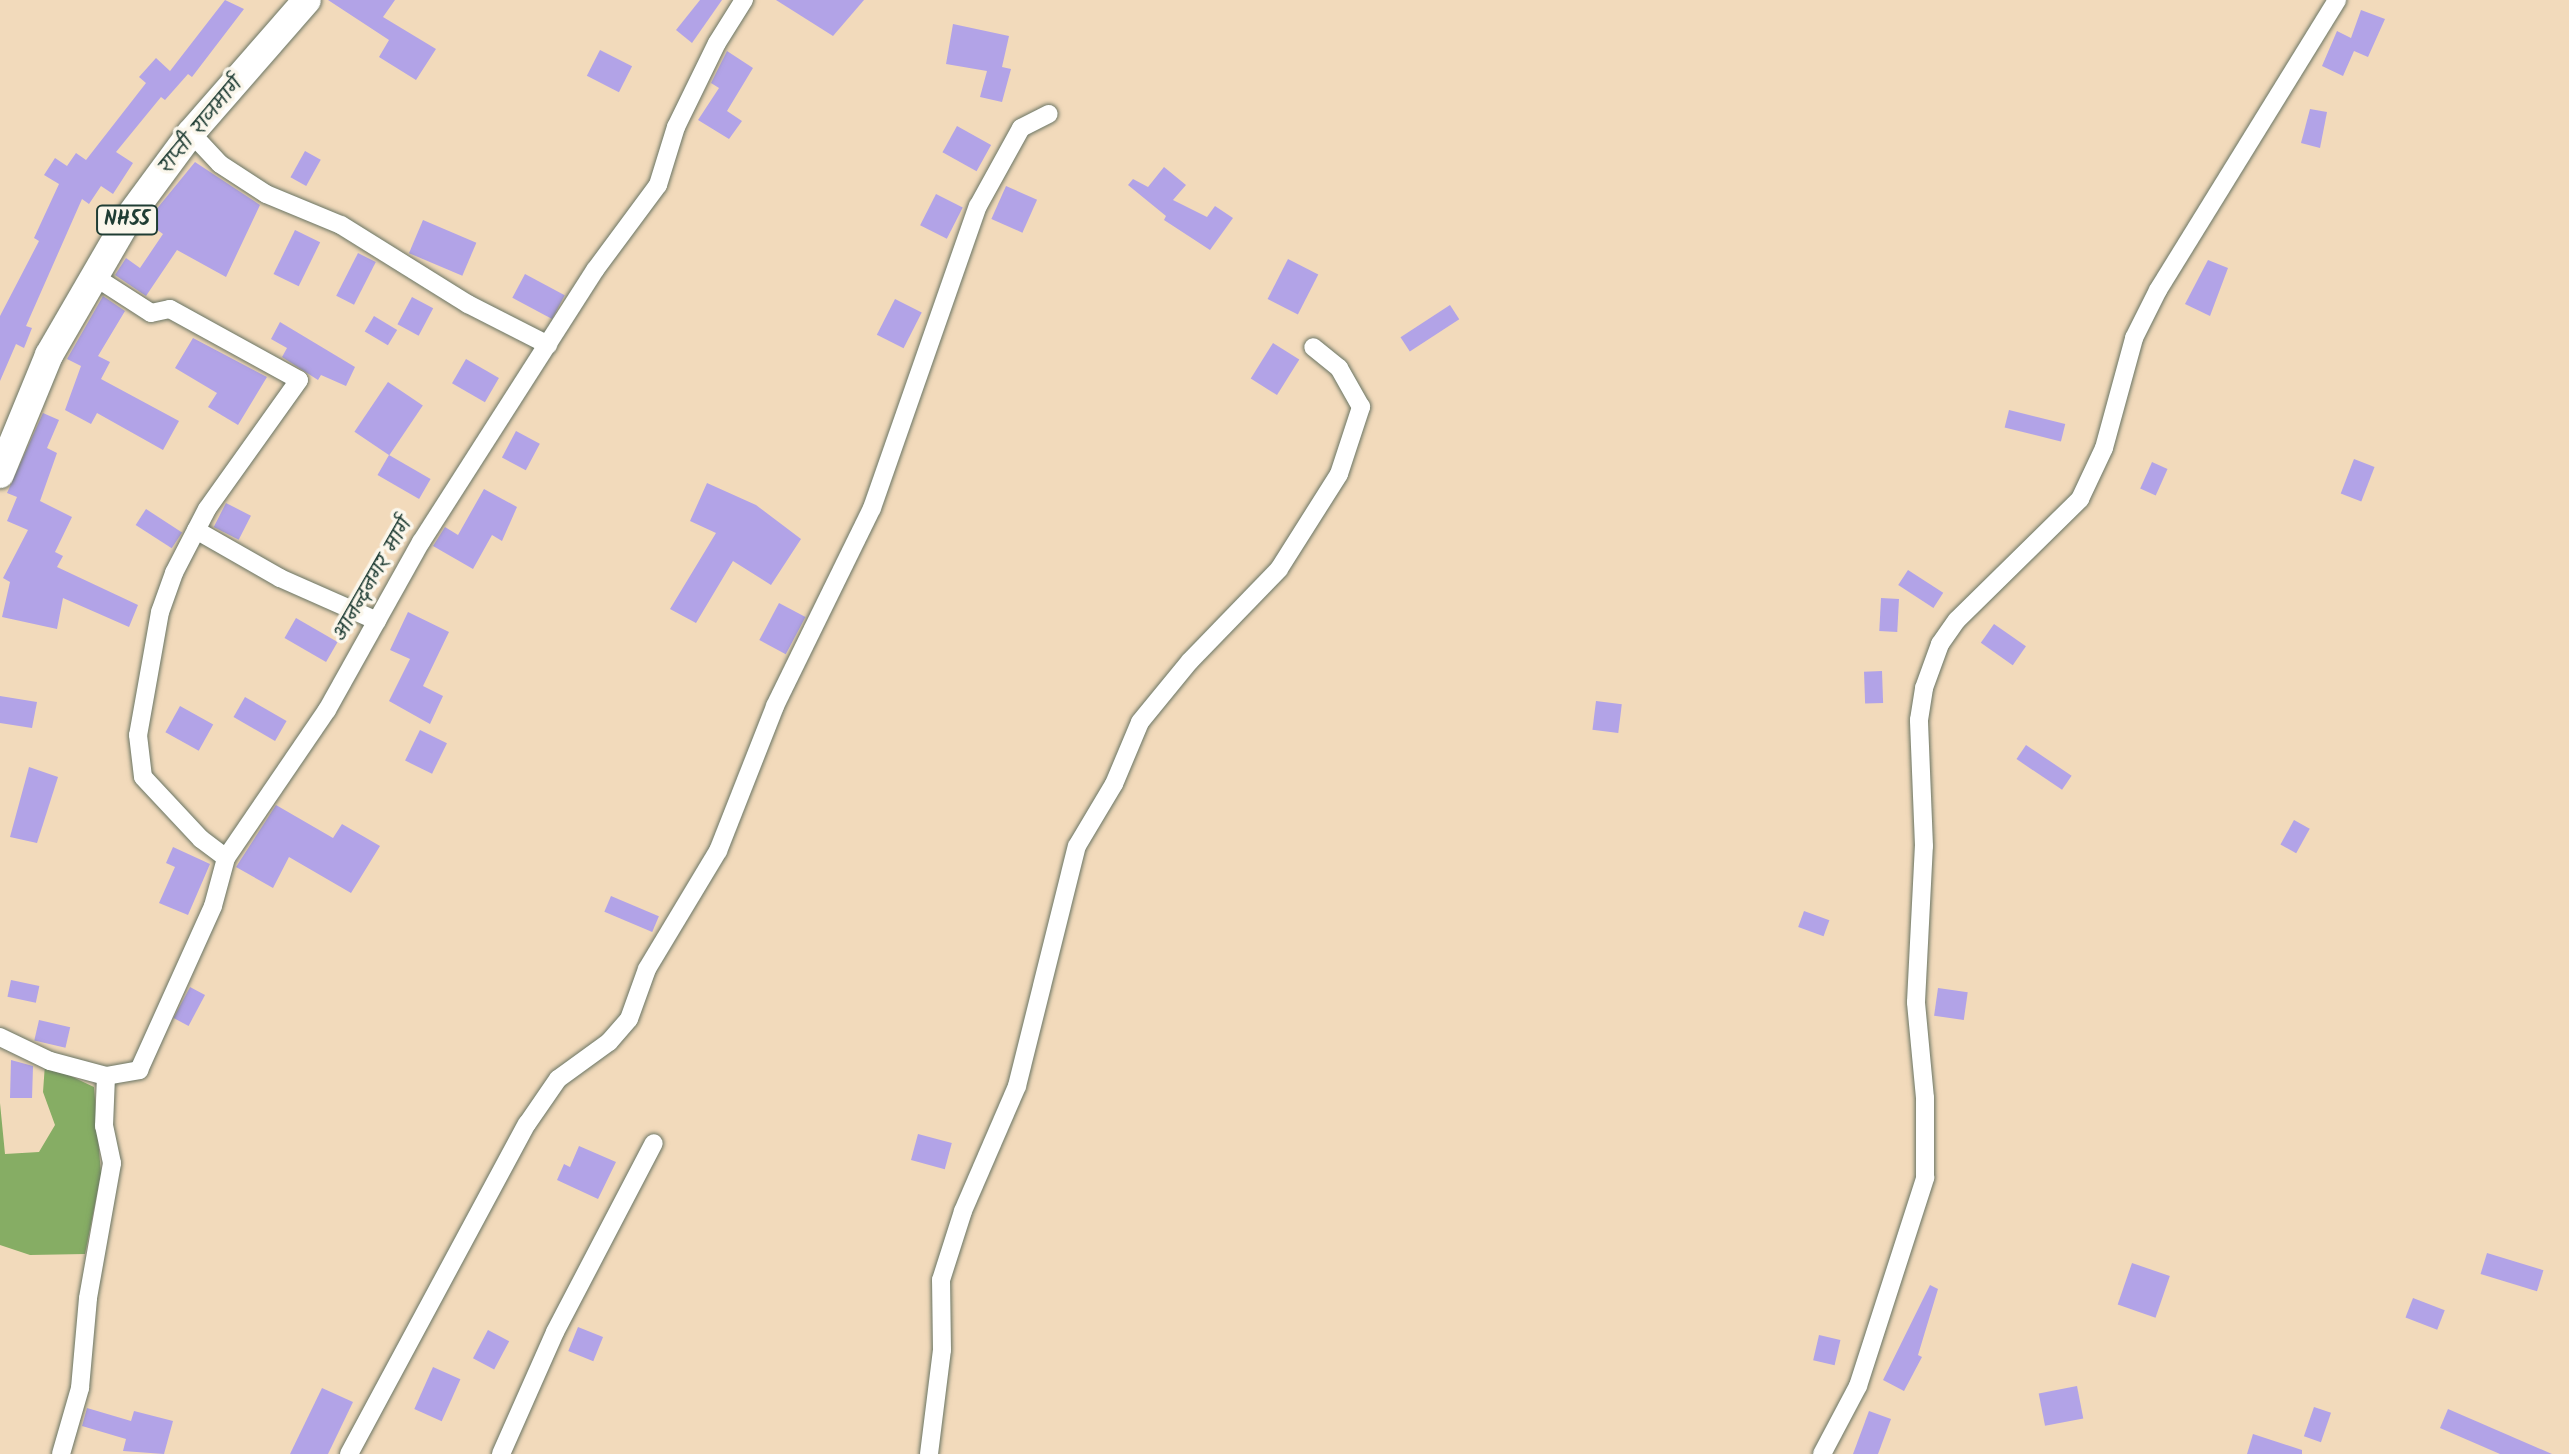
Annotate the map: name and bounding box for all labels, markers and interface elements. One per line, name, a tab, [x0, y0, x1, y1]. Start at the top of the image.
street label: राप्ती राजमार्ग	[153, 73, 249, 179]
road number: NH55	[95, 204, 159, 236]
street label: आनन्दनगर मार्ग	[327, 514, 419, 646]

